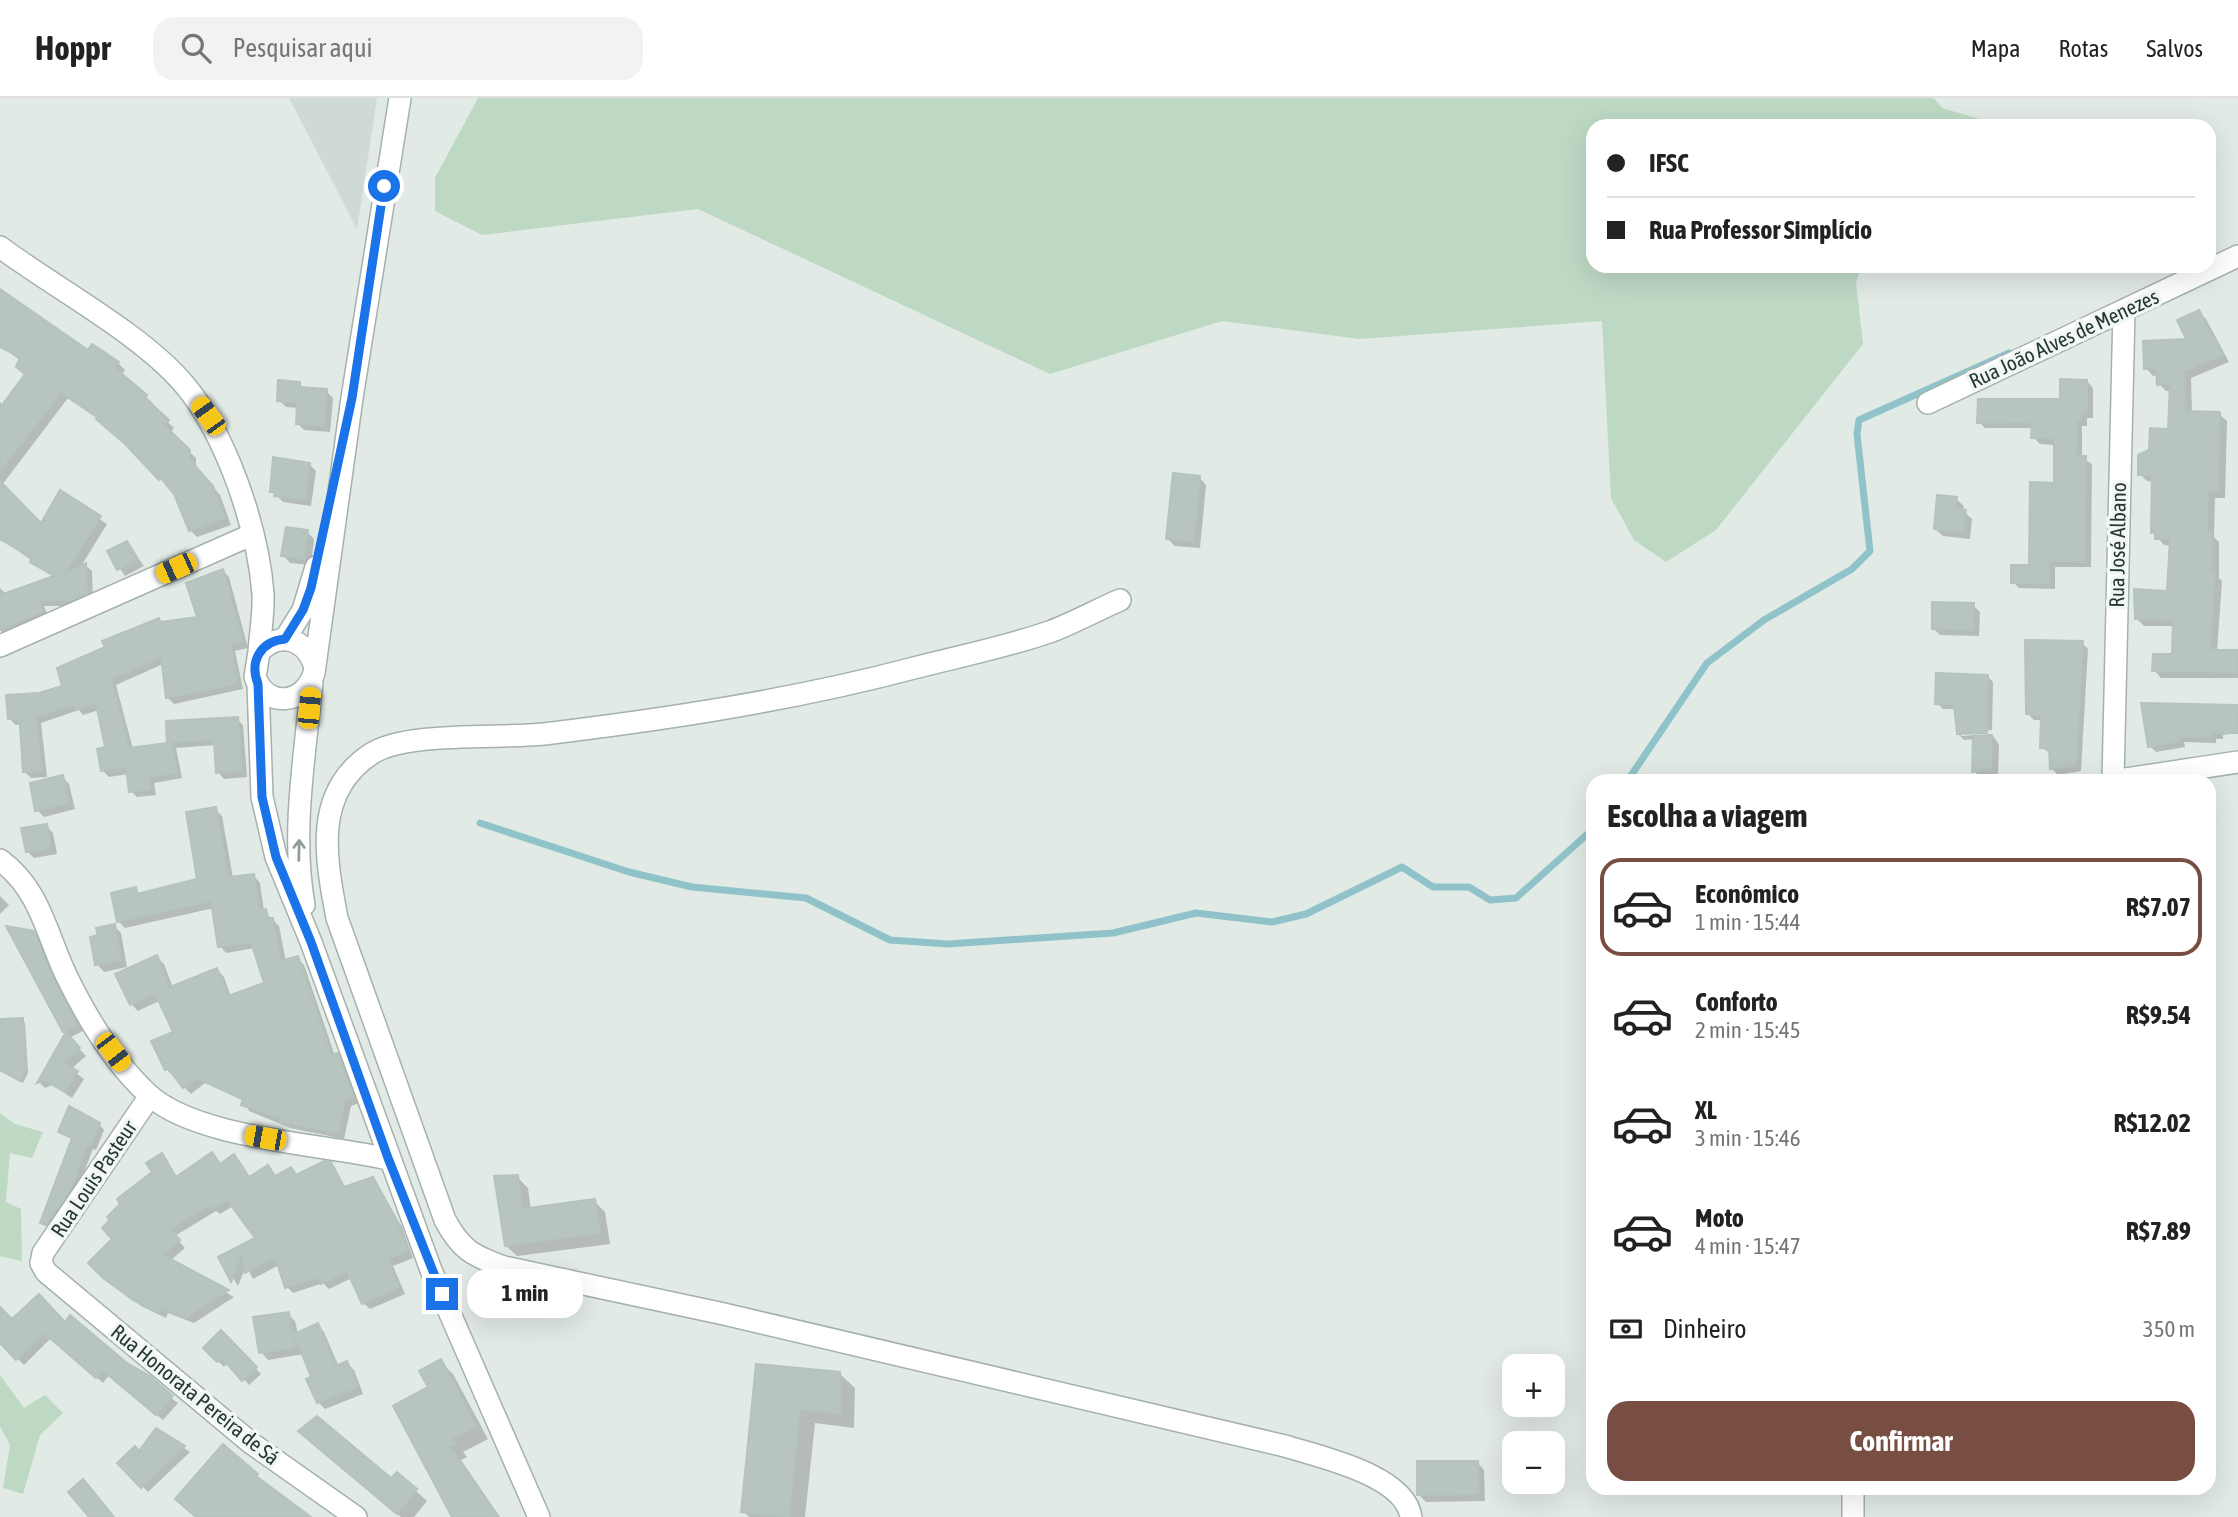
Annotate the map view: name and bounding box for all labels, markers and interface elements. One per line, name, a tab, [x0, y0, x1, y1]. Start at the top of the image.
search box	[153, 17, 643, 80]
text: Hoppr	[35, 29, 111, 67]
icon: search	[177, 29, 215, 67]
text: Pesquisar aqui	[233, 33, 372, 63]
text: Mapa	[1971, 35, 2020, 62]
text: Rotas	[2058, 35, 2108, 62]
text: Salvos	[2146, 35, 2203, 62]
text: IFSC	[1649, 148, 1689, 178]
route start	[368, 170, 400, 202]
text: Rua Professor Simplício	[1649, 215, 1872, 245]
street label: Rua João Alves de Menezes	[1965, 284, 2162, 393]
car	[188, 393, 229, 439]
street label: Rua José Albano	[2104, 482, 2130, 608]
car	[153, 550, 200, 586]
car	[297, 686, 322, 730]
text: Escolha a viagem	[1607, 797, 1807, 834]
one-way arrow	[292, 839, 306, 862]
icon: car	[1611, 876, 1674, 939]
text: Econômico	[1695, 879, 1799, 909]
text: R$7.07	[2126, 892, 2191, 922]
text: 1 min · 15:44	[1695, 909, 1801, 935]
icon: car	[1611, 984, 1674, 1047]
text: Conforto	[1695, 987, 1778, 1017]
text: R$9.54	[2126, 1000, 2191, 1030]
text: 2 min · 15:45	[1695, 1017, 1801, 1043]
car	[92, 1029, 135, 1075]
icon: car	[1611, 1092, 1674, 1155]
text: XL	[1695, 1095, 1717, 1125]
text: R$12.02	[2114, 1108, 2191, 1138]
street label: Rua Louis Pasteur	[45, 1115, 141, 1241]
car	[243, 1124, 288, 1152]
text: 3 min · 15:46	[1695, 1125, 1801, 1151]
icon: car	[1611, 1200, 1674, 1263]
text: Moto	[1695, 1203, 1744, 1233]
text: R$7.89	[2126, 1216, 2191, 1246]
text: 4 min · 15:47	[1695, 1233, 1801, 1259]
callout: 1 min	[466, 1270, 582, 1318]
route end	[426, 1278, 458, 1310]
text: 1 min	[502, 1280, 548, 1306]
icon: cash	[1607, 1310, 1645, 1348]
text: Dinheiro	[1663, 1314, 1746, 1344]
text: 350 m	[2143, 1316, 2195, 1342]
street label: Rua Honorata Pereira de Sá	[107, 1319, 284, 1469]
map controls	[1502, 1354, 1565, 1494]
button: +	[1502, 1354, 1565, 1417]
button: Confirmar	[1607, 1401, 2195, 1481]
button: −	[1502, 1431, 1565, 1494]

